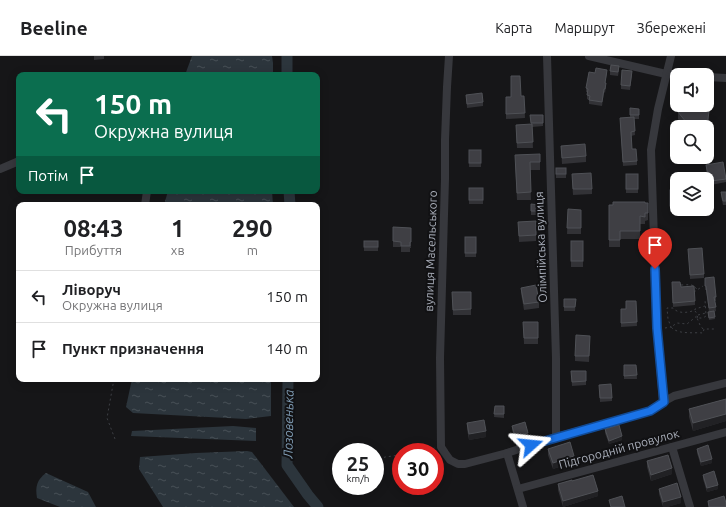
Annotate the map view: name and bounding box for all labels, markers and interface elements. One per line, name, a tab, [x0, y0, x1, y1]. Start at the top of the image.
text: Beeline	[20, 17, 88, 39]
text: Карта	[495, 20, 532, 36]
text: Маршрут	[554, 20, 615, 36]
text: Збережені	[637, 20, 706, 36]
map controls	[670, 68, 714, 216]
button: sound	[670, 68, 714, 112]
icon: left	[28, 88, 80, 140]
text: 150 m	[94, 88, 172, 119]
button: search	[670, 120, 714, 164]
text: Окружна вулиця	[94, 121, 233, 141]
icon: arrive	[76, 164, 98, 186]
text: Потім	[28, 167, 68, 184]
button: layers	[670, 172, 714, 216]
street label: вулиця Масельського	[422, 190, 439, 312]
street label: Олімпійська вулиця	[532, 191, 549, 303]
text: 08:43	[63, 215, 123, 242]
text: 1	[171, 215, 184, 242]
text: 290	[232, 215, 273, 242]
pin	[638, 228, 672, 269]
icon: arrive	[644, 234, 666, 256]
text: Прибуття	[65, 243, 122, 257]
text: хв	[171, 243, 185, 257]
text: m	[247, 243, 258, 257]
text: Ліворуч	[62, 281, 121, 298]
icon: left	[28, 286, 50, 308]
text: 150 m	[266, 288, 308, 305]
text: Окружна вулиця	[62, 298, 163, 312]
icon: arrive	[28, 338, 50, 360]
text: Пункт призначення	[62, 340, 204, 357]
text: 140 m	[266, 340, 308, 357]
water label: Лозовенька	[280, 389, 296, 460]
position arrow	[510, 424, 552, 466]
street label: Підгородній провулок	[557, 426, 681, 471]
speed limit sign: 30	[392, 443, 444, 495]
text: 25	[347, 452, 369, 475]
text: km/h	[346, 473, 370, 484]

